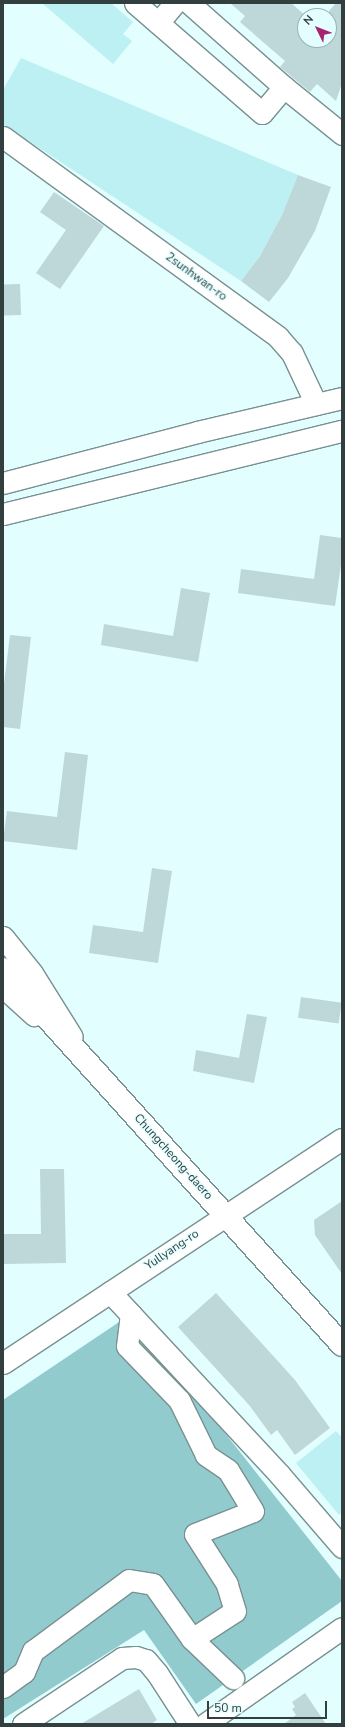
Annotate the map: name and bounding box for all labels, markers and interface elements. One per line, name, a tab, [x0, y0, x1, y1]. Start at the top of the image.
north arrow	[297, 8, 337, 48]
text: N	[300, 12, 317, 28]
street label: 2sunhwan-ro	[162, 250, 230, 304]
street label: Chungcheong-daero	[131, 1111, 215, 1203]
street label: Yullyang-ro	[142, 1227, 202, 1273]
scale bar	[209, 1693, 329, 1719]
text: 50 m	[214, 1700, 242, 1716]

